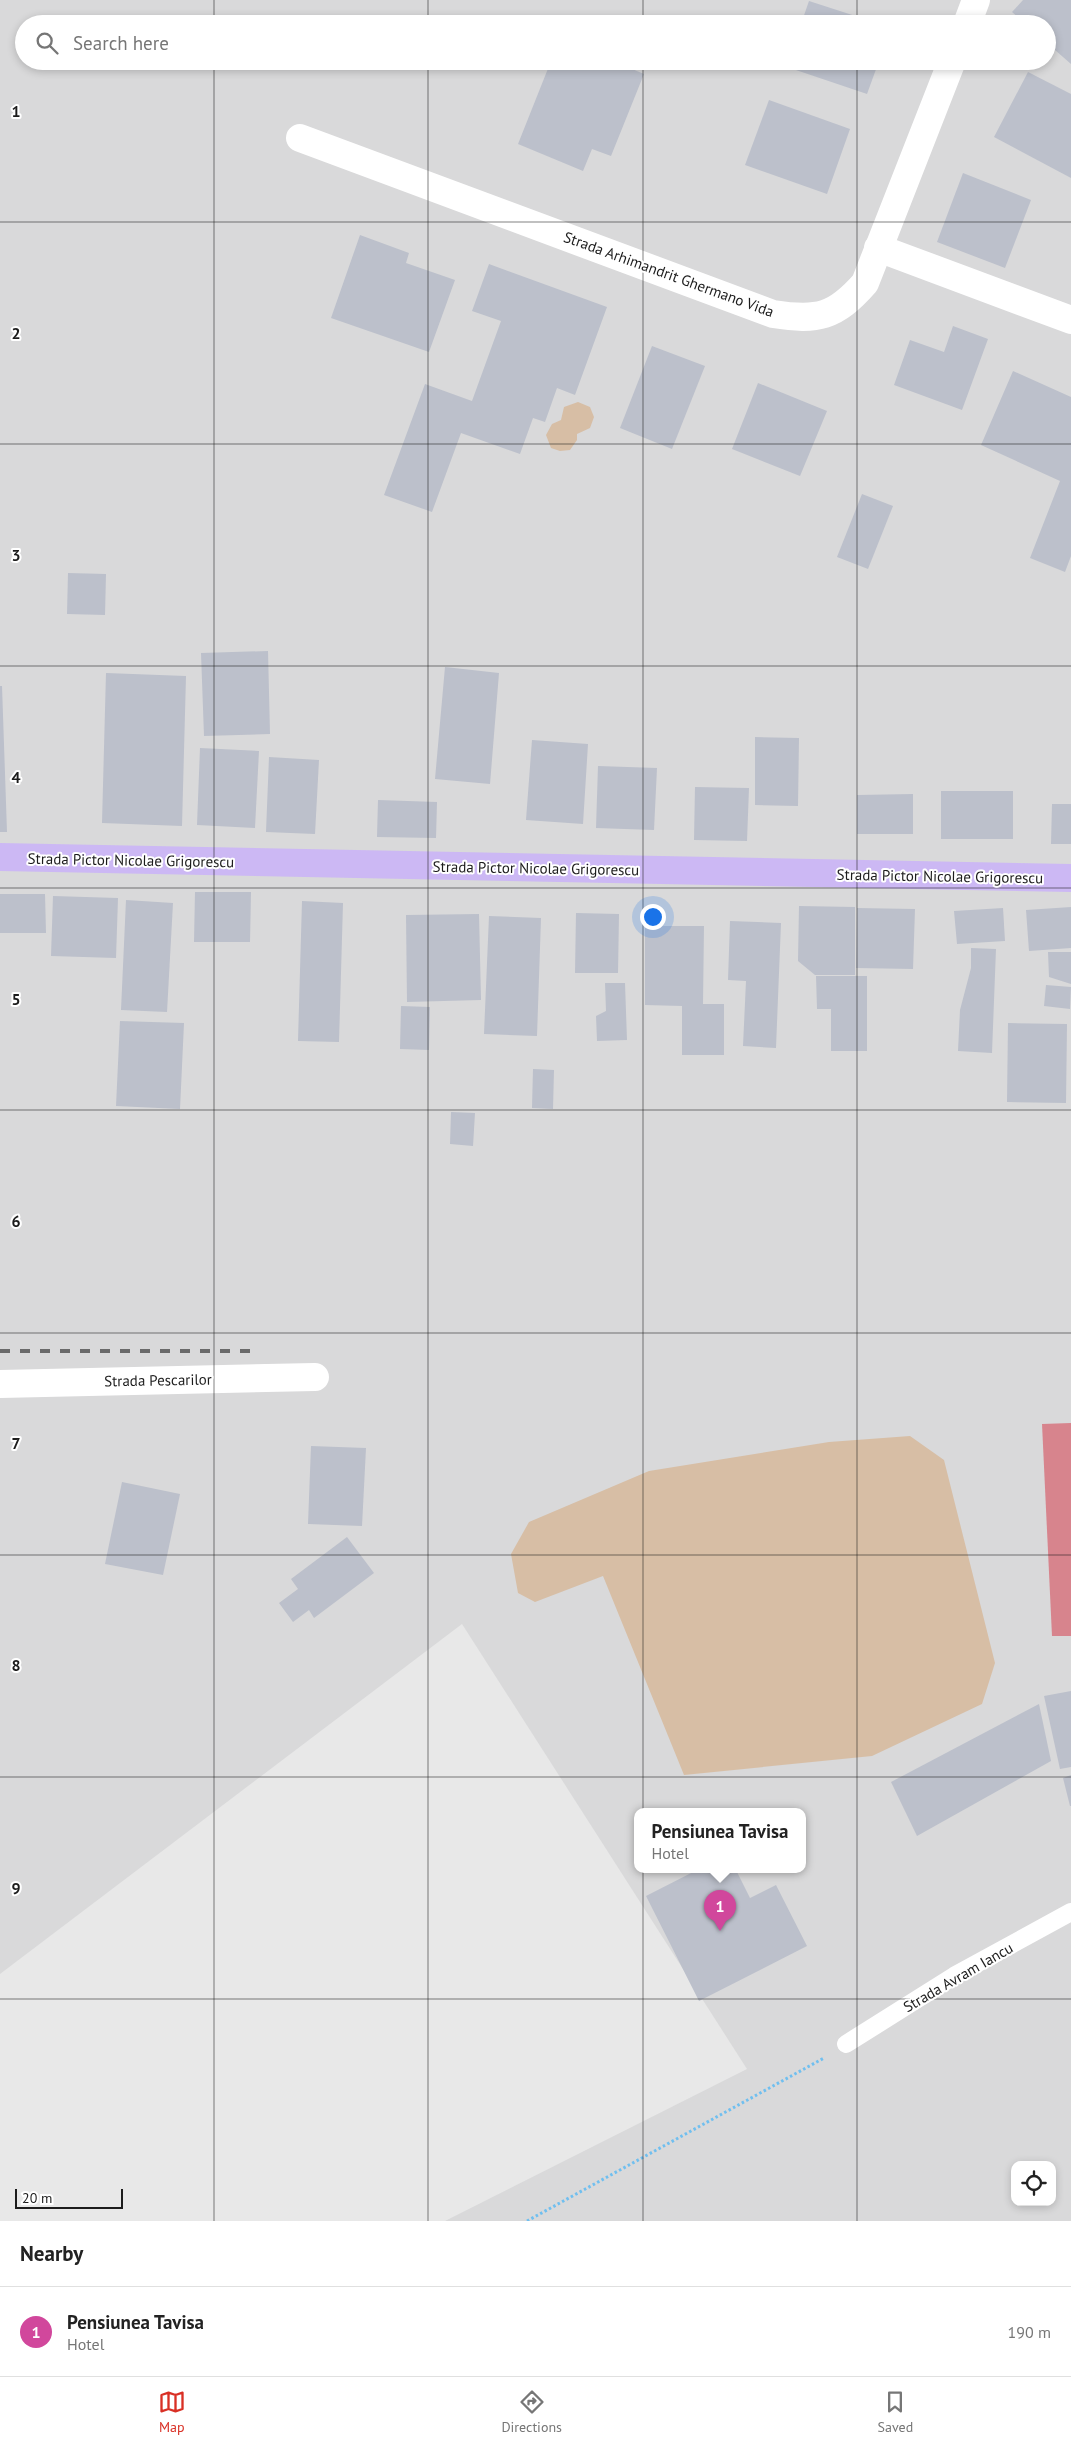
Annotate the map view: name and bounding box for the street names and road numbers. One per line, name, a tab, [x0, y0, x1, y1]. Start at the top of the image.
street label: Strada Arhimandrit Ghermano Vida	[561, 227, 777, 321]
street label: Strada Pictor Nicolae Grigorescu	[28, 849, 234, 871]
street label: Strada Pictor Nicolae Grigorescu	[433, 857, 639, 879]
street label: Strada Pictor Nicolae Grigorescu	[837, 865, 1043, 887]
street label: Strada Pescarilor	[104, 1370, 212, 1390]
street label: Strada Avram Iancu	[900, 1938, 1016, 2016]

